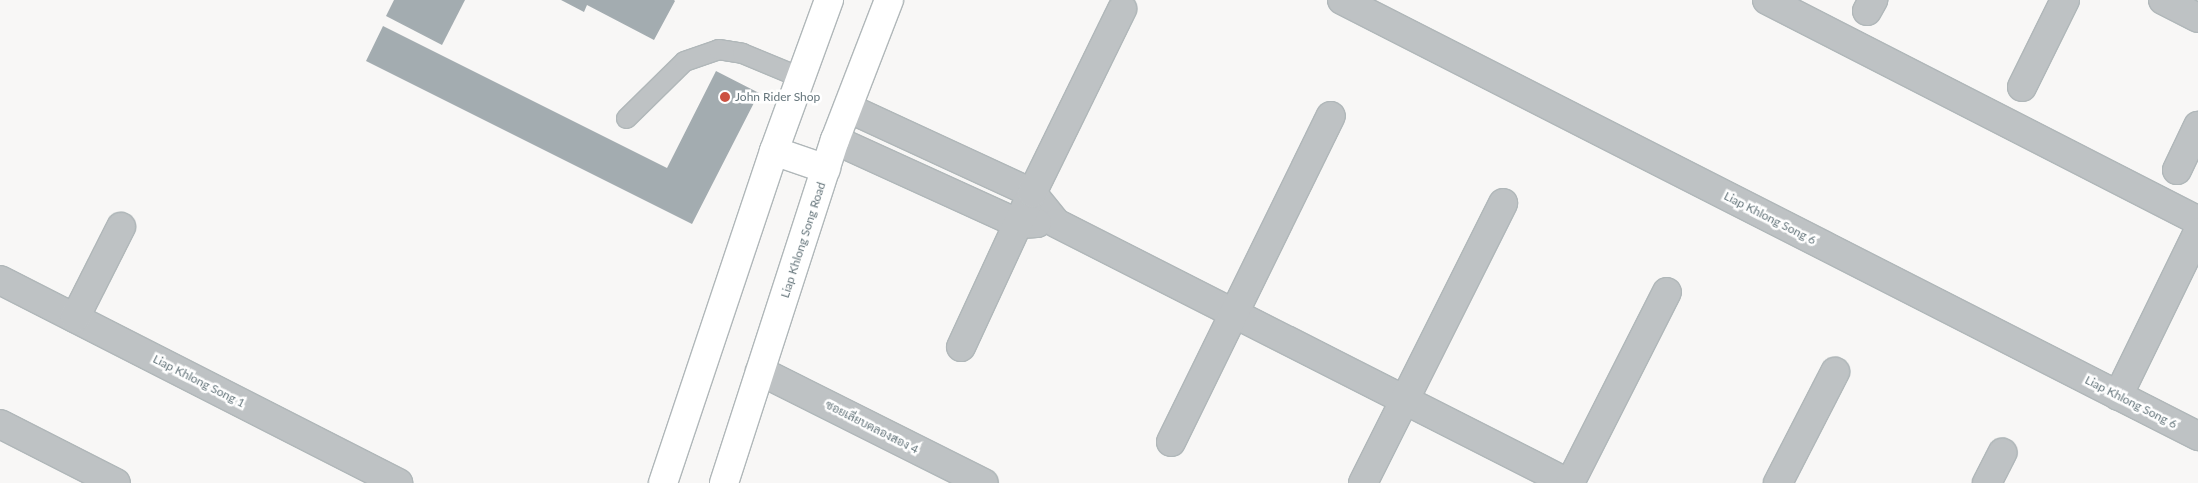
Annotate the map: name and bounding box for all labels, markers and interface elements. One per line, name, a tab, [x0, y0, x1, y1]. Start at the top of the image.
place label: John Rider Shop	[735, 90, 821, 104]
marker: John Rider Shop	[719, 91, 731, 103]
street label: Liap Khlong Song Road	[777, 180, 829, 300]
street label: Liap Khlong Song 6	[1722, 189, 1818, 247]
street label: Liap Khlong Song 1	[151, 352, 247, 410]
street label: Liap Khlong Song 6	[2083, 373, 2179, 431]
street label: ซอยเลียบคลองสอง 4	[823, 397, 921, 457]

